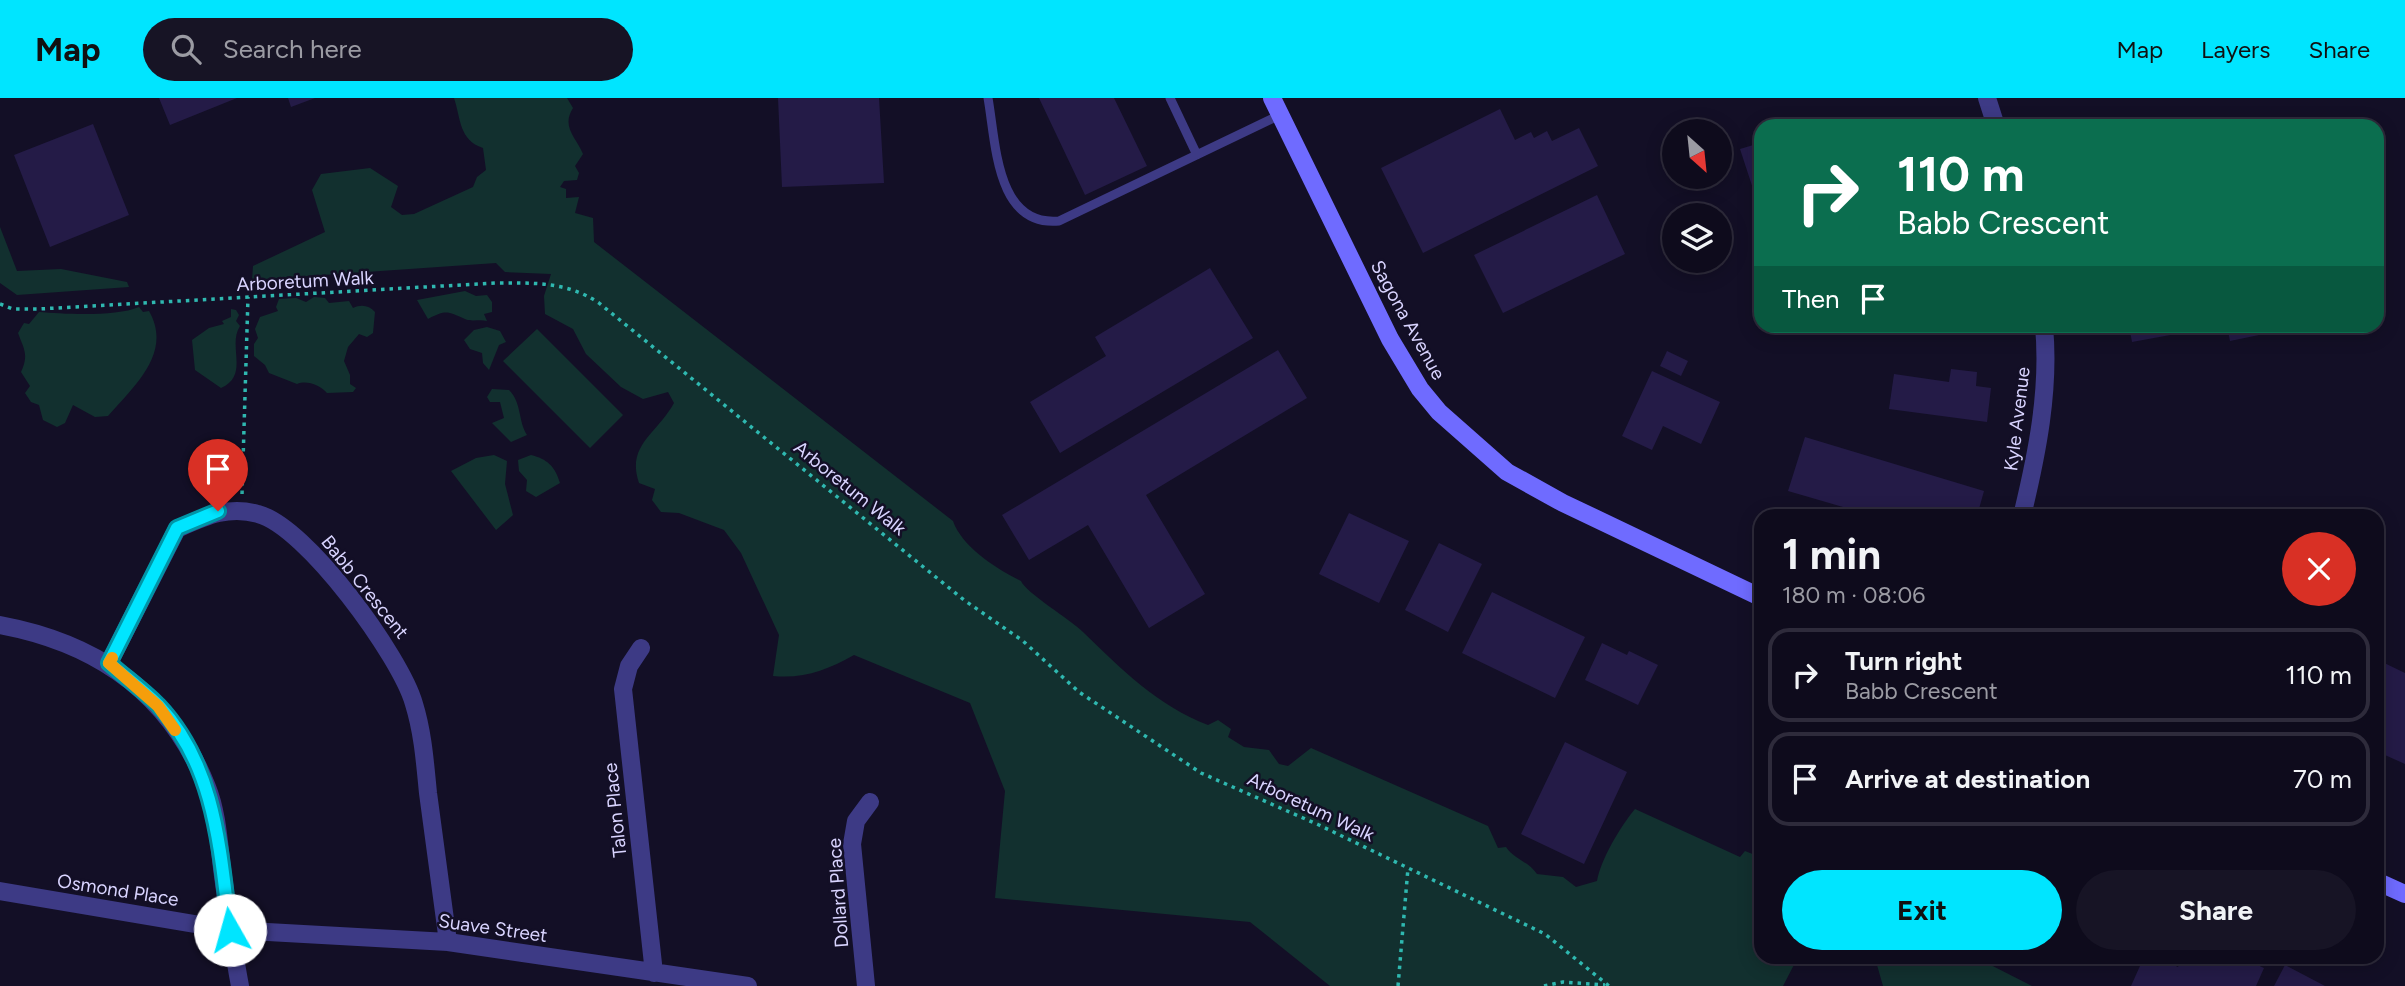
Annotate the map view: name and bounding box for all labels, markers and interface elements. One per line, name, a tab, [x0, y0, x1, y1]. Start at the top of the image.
search box	[143, 18, 633, 81]
text: Map	[35, 30, 101, 69]
icon: search	[167, 30, 205, 68]
text: Search here	[223, 33, 362, 65]
text: Map	[2116, 35, 2163, 64]
text: Layers	[2201, 35, 2270, 64]
text: Share	[2308, 35, 2370, 64]
north arrow	[1662, 119, 1732, 189]
map controls	[1662, 119, 1732, 273]
text: 110 m	[1897, 144, 2025, 203]
icon: right	[1782, 147, 1873, 238]
button: layers	[1662, 203, 1732, 273]
text: Babb Crescent	[1897, 204, 2109, 242]
street label: Sagona Avenue	[1366, 256, 1450, 384]
street label: Arboretum Walk	[236, 266, 375, 296]
icon: arrive	[1854, 280, 1892, 318]
text: Then	[1782, 283, 1840, 315]
street label: Kyle Avenue	[1999, 366, 2035, 472]
street label: Arboretum Walk	[789, 436, 911, 541]
pin	[188, 439, 248, 511]
icon: arrive	[199, 450, 237, 488]
text: 1 min	[1782, 529, 1881, 580]
street label: Babb Crescent	[316, 531, 414, 643]
button: close	[2282, 532, 2356, 606]
text: 180 m · 08:06	[1782, 581, 1925, 609]
text: Turn right	[1845, 645, 1962, 677]
icon: right	[1786, 656, 1824, 694]
text: 110 m	[2285, 659, 2352, 691]
text: Babb Crescent	[1845, 677, 1998, 705]
icon: arrive	[1786, 760, 1824, 798]
street label: Talon Place	[599, 762, 631, 858]
text: Arrive at destination	[1845, 763, 2090, 795]
text: 70 m	[2293, 763, 2352, 795]
street label: Arboretum Walk	[1244, 768, 1379, 847]
street label: Dollard Place	[823, 837, 853, 949]
street label: Osmond Place	[56, 869, 180, 911]
button: Exit	[1782, 870, 2062, 950]
button: Share	[2076, 870, 2356, 950]
position arrow	[193, 893, 267, 967]
street label: Suave Street	[437, 909, 549, 947]

